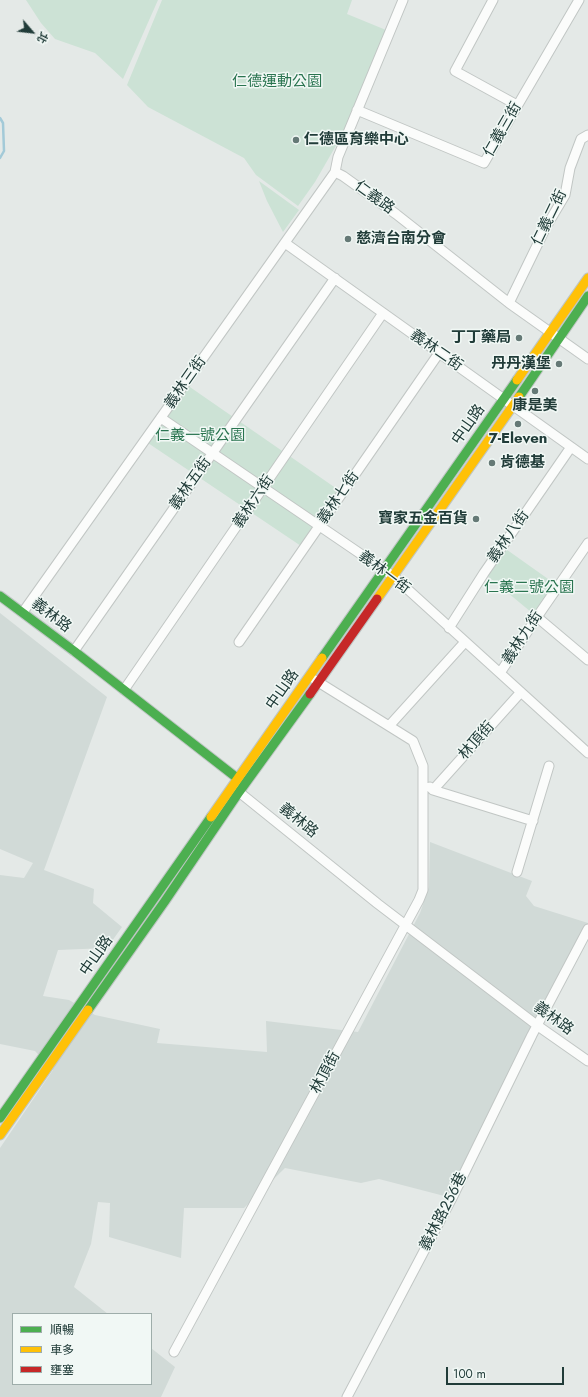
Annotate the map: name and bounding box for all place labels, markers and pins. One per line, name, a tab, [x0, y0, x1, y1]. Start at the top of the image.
place label: 仁德區育樂中心	[304, 131, 409, 149]
marker: 仁德區育樂中心	[291, 135, 301, 145]
place label: 慈濟台南分會	[356, 230, 446, 248]
marker: 慈濟台南分會	[343, 234, 353, 244]
place label: 丁丁藥局	[451, 329, 511, 347]
marker: 丁丁藥局	[514, 333, 524, 343]
place label: 丹丹漢堡	[491, 355, 551, 373]
marker: 丹丹漢堡	[554, 359, 564, 369]
marker: 康是美	[530, 386, 540, 396]
place label: 康是美	[513, 397, 557, 415]
marker: 7-Eleven	[513, 419, 523, 429]
place label: 7-Eleven	[489, 430, 547, 448]
place label: 肯德基	[500, 454, 545, 472]
marker: 肯德基	[487, 458, 497, 468]
place label: 寶家五金百貨	[378, 510, 468, 528]
marker: 寶家五金百貨	[471, 514, 481, 524]

